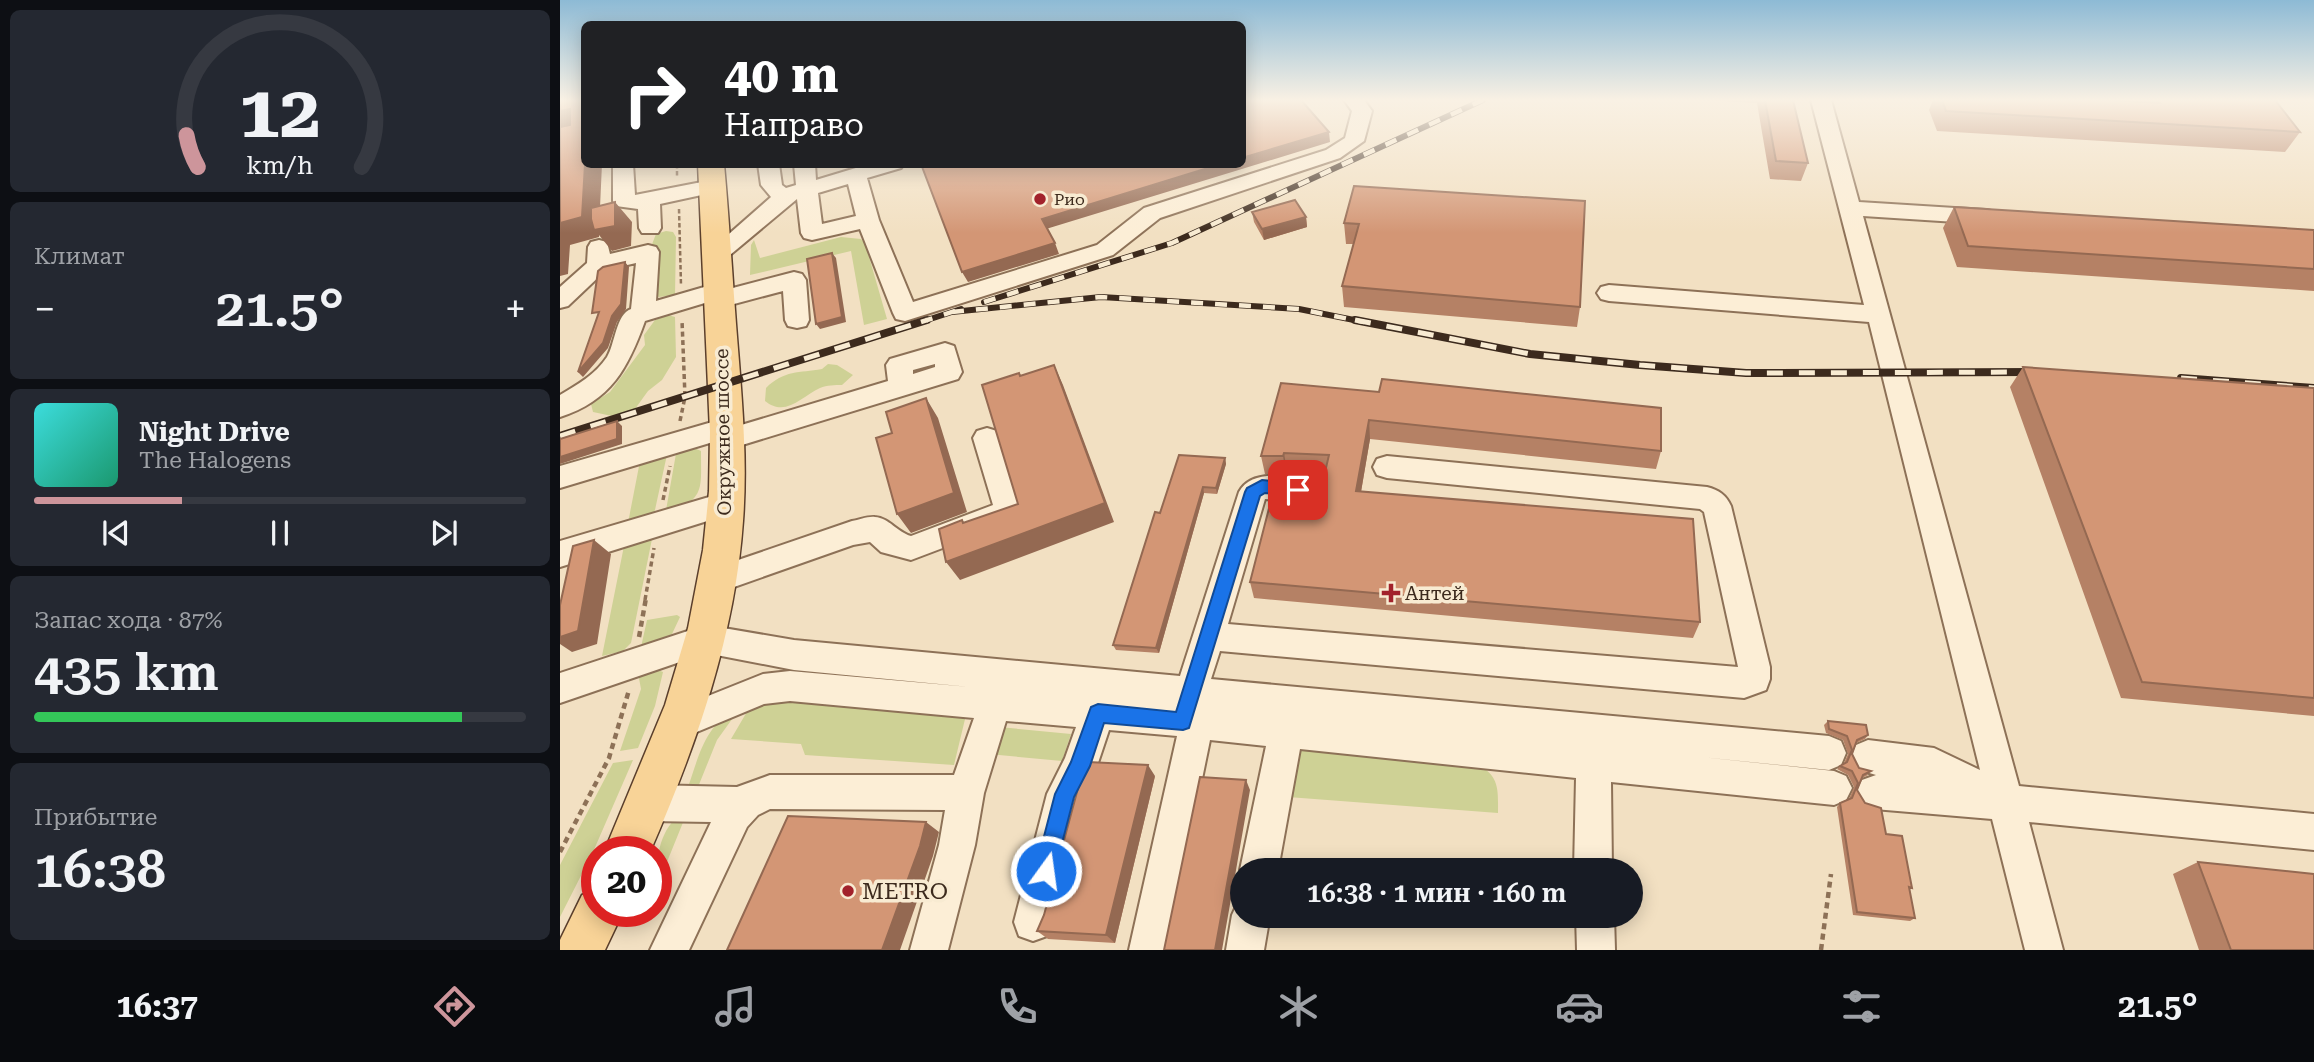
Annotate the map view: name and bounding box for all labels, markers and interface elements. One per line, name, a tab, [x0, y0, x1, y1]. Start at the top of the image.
text: 40 m	[724, 47, 839, 104]
icon: right	[609, 49, 700, 140]
text: 12	[239, 70, 321, 155]
text: Направо	[724, 106, 864, 144]
text: km/h	[247, 151, 313, 180]
place label: Рио	[1054, 190, 1085, 209]
marker: Рио	[1032, 191, 1048, 207]
text: Климат	[34, 243, 125, 270]
text: 21.5°	[216, 278, 344, 339]
text: −	[34, 287, 55, 331]
text: +	[505, 287, 526, 331]
street label: Окружное шоссе	[710, 348, 736, 516]
text: Night Drive	[139, 417, 290, 447]
text: The Halogens	[139, 447, 291, 474]
pin	[1268, 460, 1328, 520]
icon: arrive	[1279, 471, 1317, 509]
icon: previous	[97, 514, 135, 552]
icon: pause	[261, 514, 299, 552]
icon: next	[425, 514, 463, 552]
place label: Антей	[1405, 582, 1465, 605]
marker: Антей	[1383, 585, 1399, 601]
text: Запас хода · 87%	[34, 607, 223, 634]
text: 435 km	[34, 642, 219, 703]
text: Прибытие	[34, 804, 157, 831]
position arrow	[1009, 834, 1083, 908]
speed limit sign: 20	[581, 836, 672, 927]
text: 16:38	[34, 839, 166, 900]
place label: METRO	[862, 878, 948, 905]
text: 16:38 · 1 мин · 160 m	[1307, 878, 1566, 908]
marker: METRO	[840, 883, 856, 899]
icon: directions	[430, 982, 479, 1031]
icon: music	[711, 982, 760, 1031]
icon: phone	[993, 982, 1042, 1031]
icon: climate	[1274, 982, 1323, 1031]
icon: car	[1555, 982, 1604, 1031]
icon: filters	[1837, 982, 1886, 1031]
text: 16:37	[116, 987, 198, 1025]
text: 21.5°	[2118, 987, 2198, 1025]

